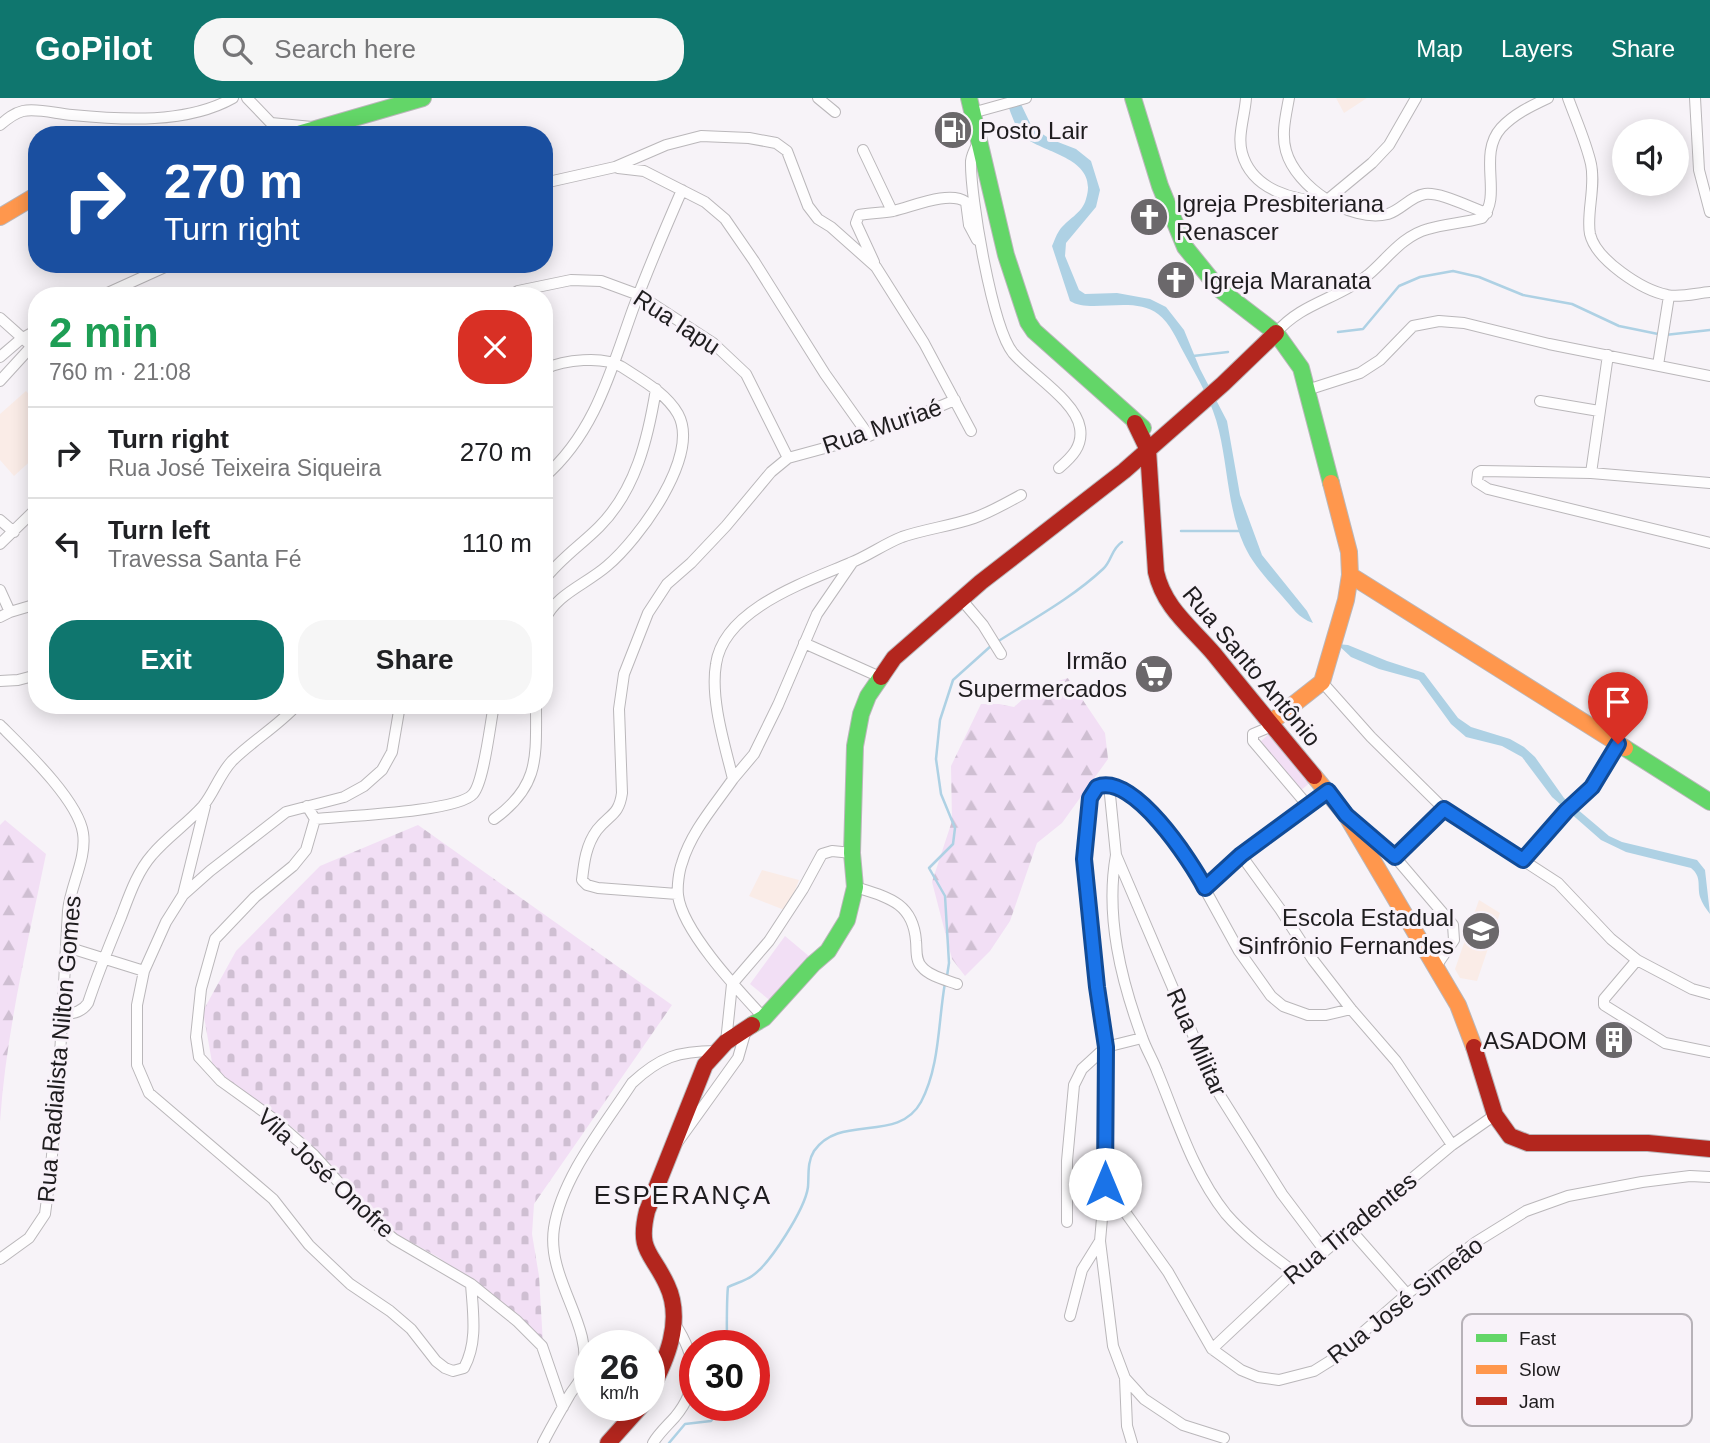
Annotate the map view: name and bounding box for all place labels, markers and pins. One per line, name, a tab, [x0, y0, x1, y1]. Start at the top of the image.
fuel station icon: Posto Lair	[932, 109, 974, 151]
place label: Posto Lair	[980, 117, 1088, 144]
place label: Igreja Presbiteriana Renascer	[1176, 190, 1385, 245]
church icon: Igreja Presbiteriana Renascer	[1128, 196, 1170, 238]
church icon: Igreja Maranata	[1155, 259, 1197, 301]
place label: Igreja Maranata	[1203, 267, 1372, 294]
place label: Irmão Supermercados	[958, 647, 1127, 702]
supermarket icon: Irmão Supermercados	[1133, 653, 1175, 695]
pin	[1588, 672, 1648, 744]
place label: Escola Estadual Sinfrônio Fernandes	[1238, 904, 1454, 959]
school or university icon: Escola Estadual Sinfrônio Fernandes	[1460, 910, 1502, 952]
building icon: ASADOM	[1593, 1019, 1635, 1061]
place label: ASADOM	[1483, 1027, 1587, 1054]

